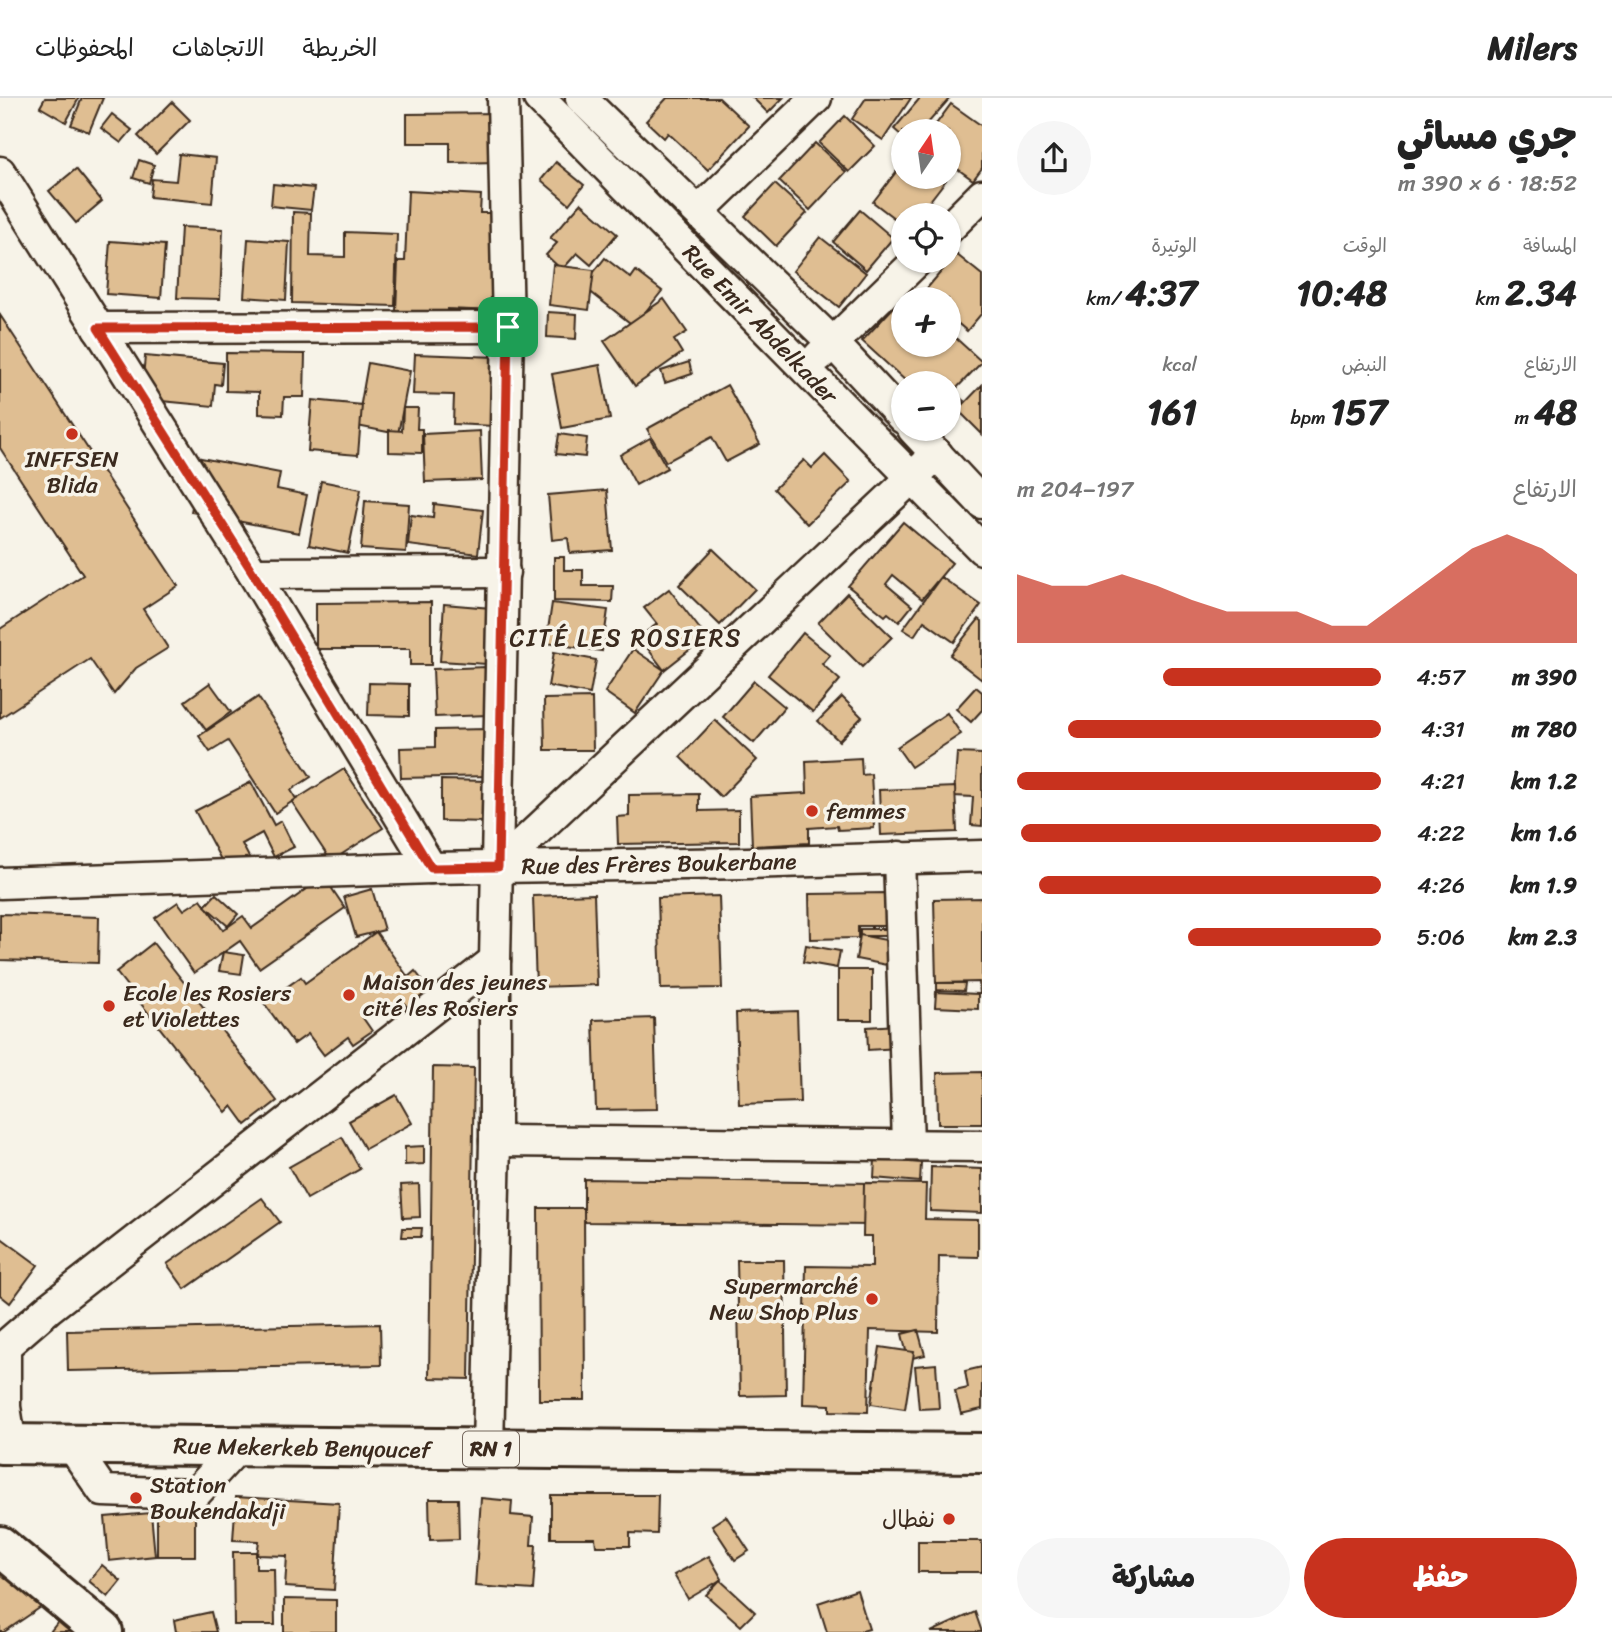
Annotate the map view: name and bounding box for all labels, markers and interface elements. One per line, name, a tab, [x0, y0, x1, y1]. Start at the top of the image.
text: Milers	[1488, 19, 1577, 77]
text: المحفوظات	[35, 27, 134, 69]
text: الاتجاهات	[172, 27, 265, 69]
text: الخريطة	[303, 27, 377, 69]
text: جري مسائي	[1397, 103, 1577, 170]
north arrow	[891, 119, 961, 189]
map controls	[891, 119, 961, 441]
button: share	[1017, 121, 1091, 195]
text: 18:52 · 6 × 390 m	[1398, 163, 1577, 204]
button: locate	[891, 203, 961, 273]
text: الوتيرة	[1151, 229, 1197, 262]
text: الوقت	[1343, 229, 1387, 262]
text: المسافة	[1523, 229, 1577, 262]
street label: Rue Emir Abdelkader	[672, 234, 849, 415]
text: 4:37	[1125, 262, 1197, 324]
text: 10:48	[1296, 262, 1387, 324]
text: 2.34	[1505, 262, 1577, 324]
text: /km	[1086, 282, 1125, 315]
text: km	[1476, 282, 1505, 315]
button: +	[891, 287, 961, 357]
pin	[478, 297, 538, 357]
icon: arrive	[489, 308, 527, 346]
text: kcal	[1162, 348, 1197, 381]
text: النبض	[1342, 348, 1387, 381]
text: الارتفاع	[1524, 348, 1577, 381]
button: −	[891, 371, 961, 441]
text: 161	[1147, 381, 1197, 443]
text: 157	[1331, 381, 1387, 443]
text: 48	[1534, 381, 1577, 443]
text: bpm	[1291, 401, 1331, 434]
text: m	[1514, 401, 1534, 434]
marker: INFFSEN Blida	[64, 426, 80, 442]
place label: INFFSEN Blida	[24, 439, 119, 506]
text: 197–204 m	[1017, 469, 1133, 510]
text: الارتفاع	[1513, 469, 1577, 510]
district label: CITÉ LES ROSIERS	[510, 617, 742, 659]
text: 4:57	[1416, 657, 1465, 698]
text: 390 m	[1512, 657, 1577, 698]
text: 4:31	[1421, 709, 1465, 750]
text: 780 m	[1512, 709, 1577, 750]
text: 4:21	[1421, 761, 1465, 802]
text: 1.2 km	[1511, 761, 1577, 802]
place label: femmes	[826, 791, 906, 832]
marker: femmes	[804, 803, 820, 819]
text: 4:22	[1417, 813, 1465, 854]
text: 1.6 km	[1511, 813, 1577, 854]
street label: Rue des Frères Boukerbane	[521, 841, 797, 887]
text: 4:26	[1417, 865, 1465, 906]
text: 1.9 km	[1510, 865, 1577, 906]
text: 5:06	[1416, 917, 1465, 958]
text: 2.3 km	[1508, 917, 1577, 958]
place label: Maison des jeunes cité les Rosiers	[363, 962, 547, 1029]
place label: Ecole les Rosiers et Violettes	[123, 973, 292, 1040]
marker: Maison des jeunes cité les Rosiers	[341, 987, 357, 1003]
marker: Ecole les Rosiers et Violettes	[101, 998, 117, 1014]
place label: Supermarché New Shop Plus	[709, 1266, 858, 1333]
marker: Supermarché New Shop Plus	[864, 1291, 880, 1307]
street label: Rue Mekerkeb Benyoucef	[173, 1425, 434, 1471]
road number: RN 1	[463, 1432, 519, 1466]
place label: Station Boukendakdji	[150, 1465, 286, 1532]
marker: Station Boukendakdji	[128, 1490, 144, 1506]
place label: نفطال	[882, 1499, 935, 1540]
marker: نفطال	[941, 1511, 957, 1527]
button: مشاركة	[1017, 1538, 1290, 1618]
button: حفظ	[1304, 1538, 1577, 1618]

